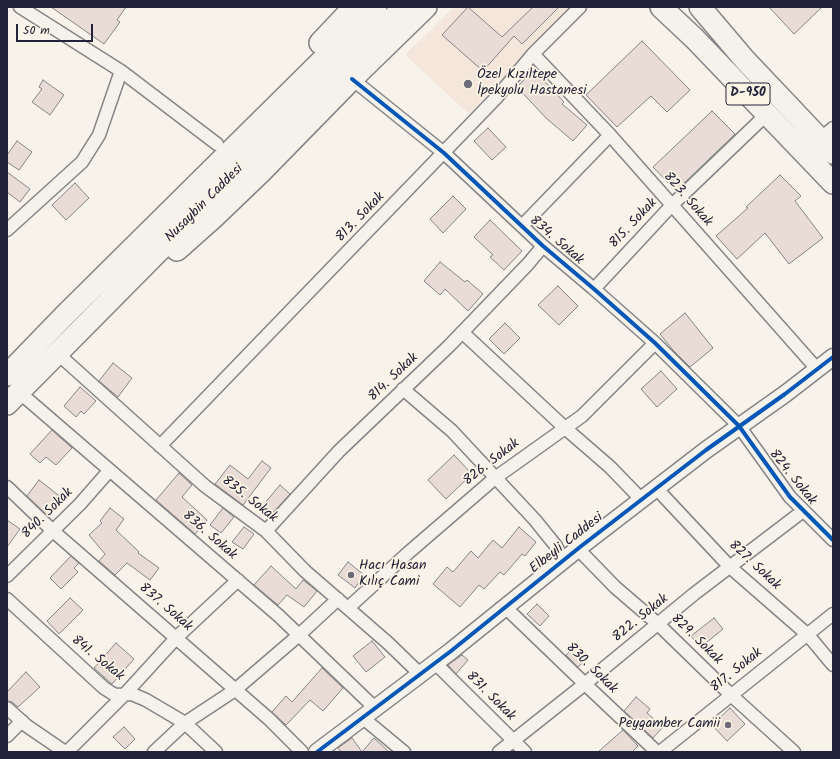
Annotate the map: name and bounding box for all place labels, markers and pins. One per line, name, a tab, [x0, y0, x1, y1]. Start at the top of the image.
place label: Özel Kızıltepe İpekyolu Hastanesi	[477, 68, 587, 100]
marker: Özel Kızıltepe İpekyolu Hastanesi	[462, 78, 474, 90]
place label: Hacı Hasan Kılıç Cami	[359, 559, 426, 592]
marker: Hacı Hasan Kılıç Cami	[346, 570, 356, 580]
place label: Peygamber Camii	[619, 717, 720, 733]
marker: Peygamber Camii	[723, 720, 733, 730]

